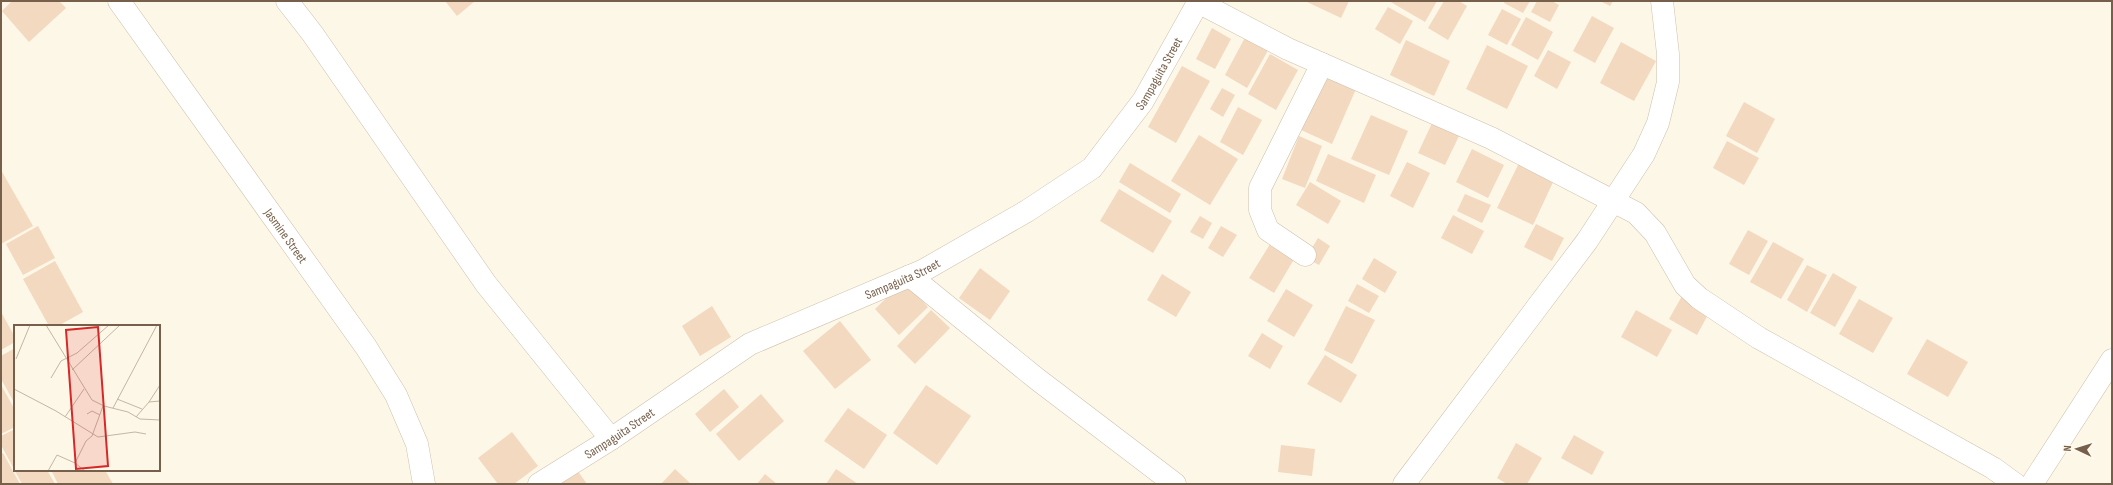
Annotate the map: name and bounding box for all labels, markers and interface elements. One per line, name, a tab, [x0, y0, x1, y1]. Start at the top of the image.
street label: Sampaguita Street	[1132, 35, 1186, 113]
street label: Jasmine Street	[260, 205, 310, 266]
street label: Sampaguita Street	[863, 255, 943, 303]
inset map	[14, 325, 160, 471]
street label: Sampaguita Street	[582, 405, 658, 463]
north arrow	[2057, 429, 2097, 469]
text: N	[2061, 445, 2074, 452]

